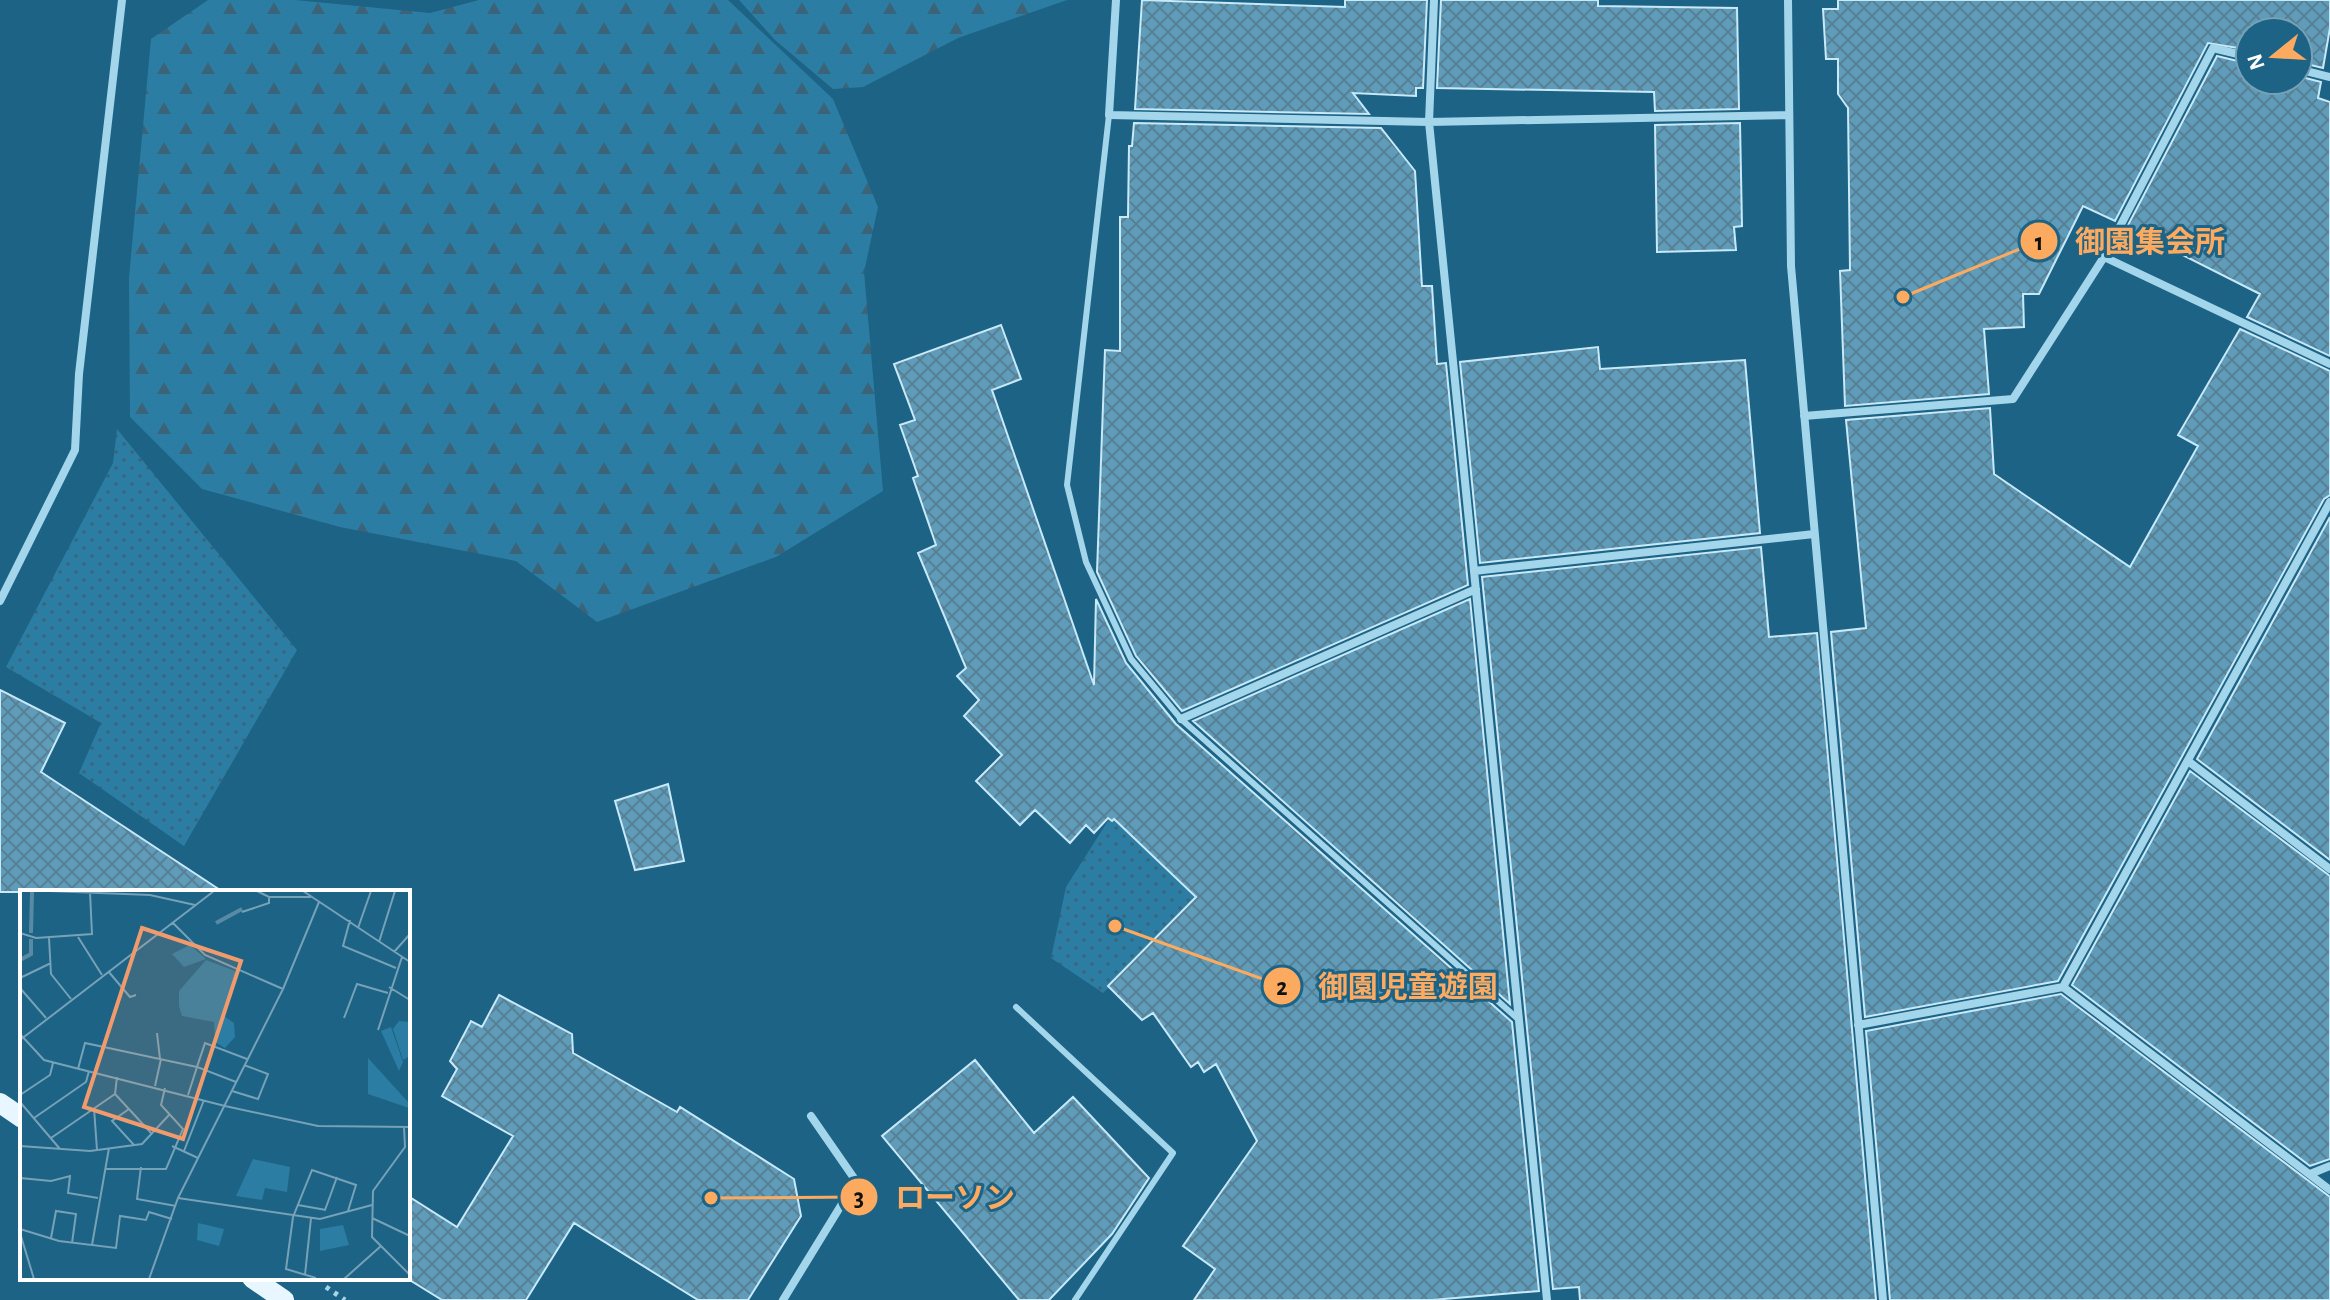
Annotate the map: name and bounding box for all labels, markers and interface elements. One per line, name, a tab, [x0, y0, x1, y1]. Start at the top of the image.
north arrow	[2234, 16, 2314, 96]
text: N	[2243, 51, 2269, 73]
callout: 御園集会所	[2019, 214, 2241, 268]
text: 御園集会所	[2075, 226, 2225, 258]
text: 1	[2035, 231, 2043, 255]
inset map	[20, 890, 410, 1280]
callout: 御園児童遊園	[1262, 959, 1514, 1013]
text: 御園児童遊園	[1318, 971, 1498, 1003]
text: 2	[1276, 976, 1288, 1000]
callout: ローソン	[839, 1170, 1031, 1224]
text: ローソン	[895, 1184, 1015, 1214]
text: 3	[854, 1187, 864, 1211]

